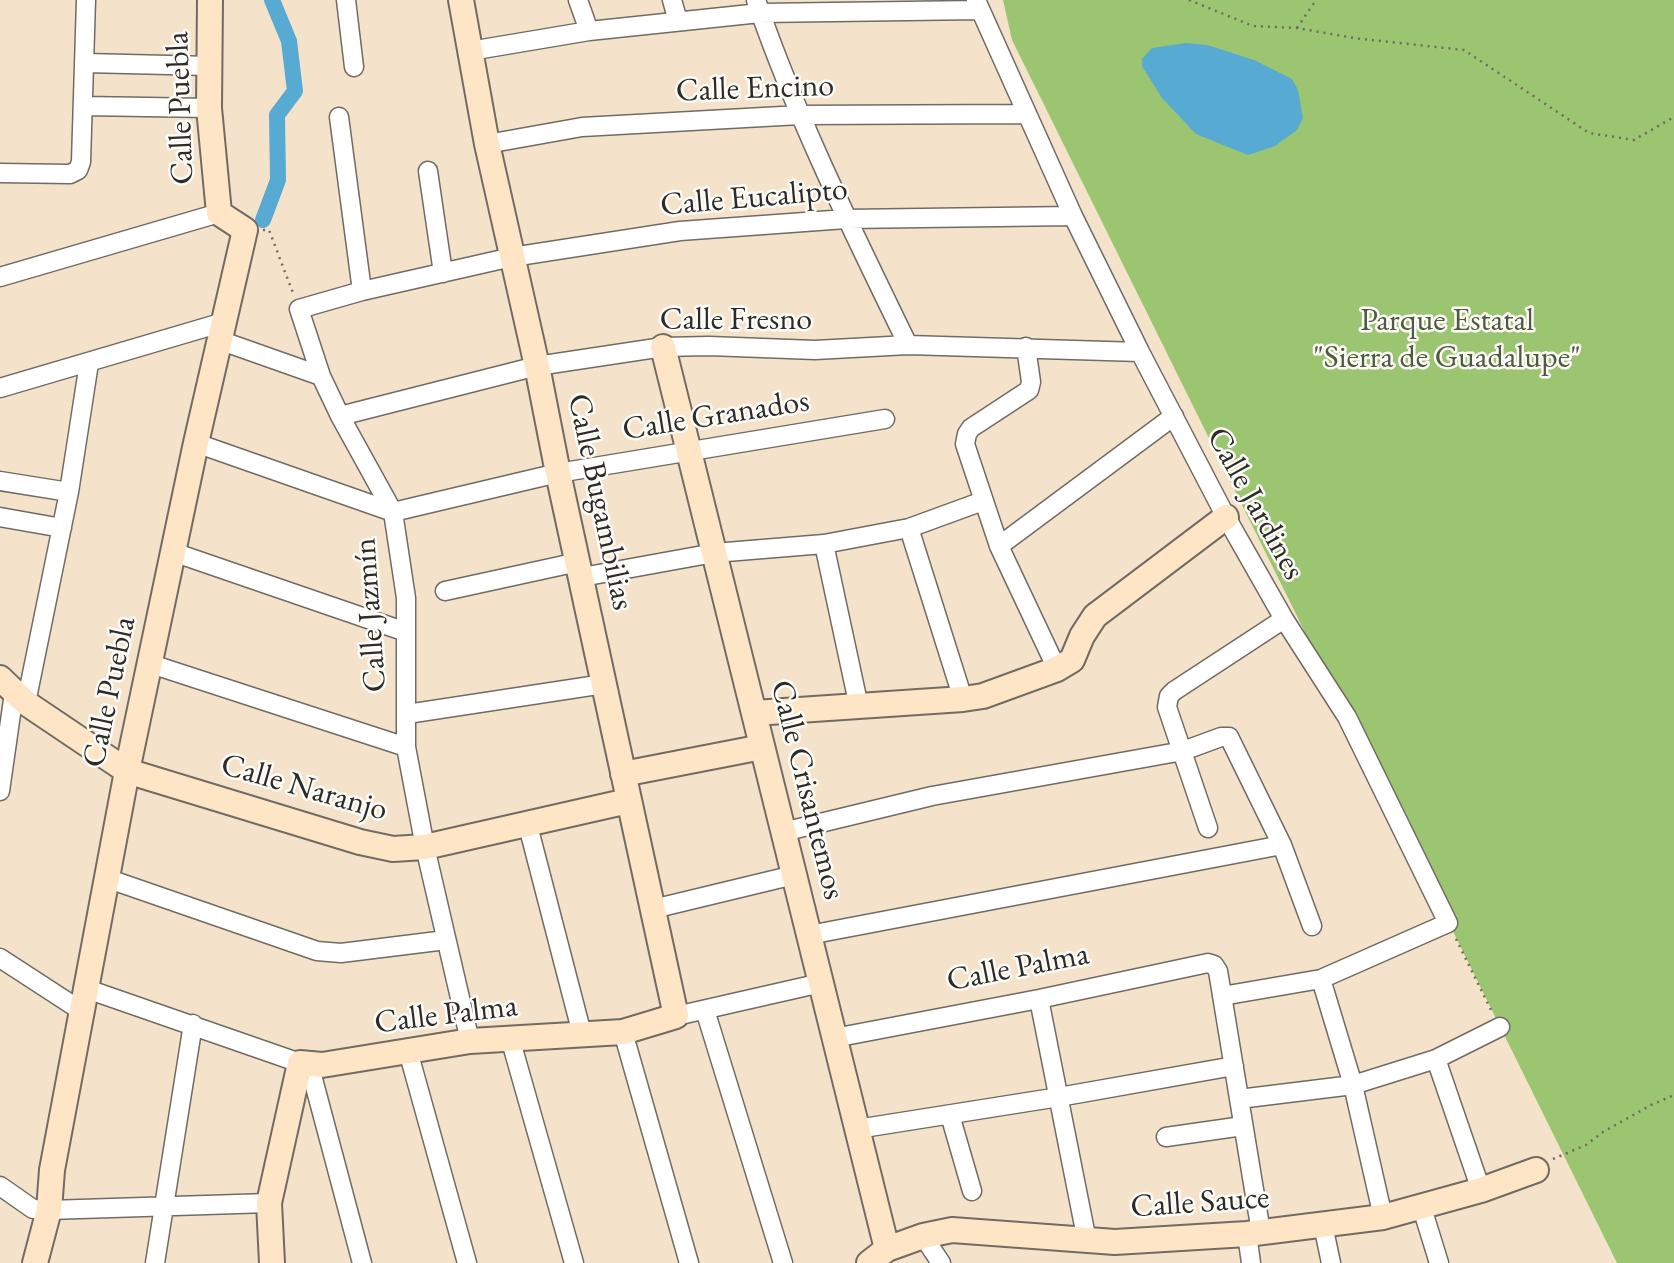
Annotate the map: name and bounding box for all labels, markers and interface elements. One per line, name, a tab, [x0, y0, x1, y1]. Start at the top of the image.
street label: Calle Puebla	[159, 31, 203, 185]
street label: Calle Encino	[675, 67, 835, 111]
street label: Calle Eucalipto	[659, 171, 849, 225]
street label: Calle Fresno	[660, 301, 812, 339]
park label: Parque Estatal "Sierra de Guadalupe"	[1313, 302, 1581, 377]
street label: Calle Granados	[620, 382, 812, 450]
street label: Calle Bugambilias	[558, 390, 642, 614]
street label: Calle Jardines	[1198, 421, 1312, 587]
street label: Calle Jazmín	[346, 537, 396, 693]
street label: Calle Puebla	[75, 613, 145, 771]
street label: Calle Crisantemos	[761, 676, 853, 904]
street label: Calle Naranjo	[216, 746, 392, 830]
street label: Calle Palma	[944, 935, 1092, 1001]
street label: Calle Palma	[372, 987, 520, 1043]
street label: Calle Sauce	[1129, 1179, 1271, 1227]

